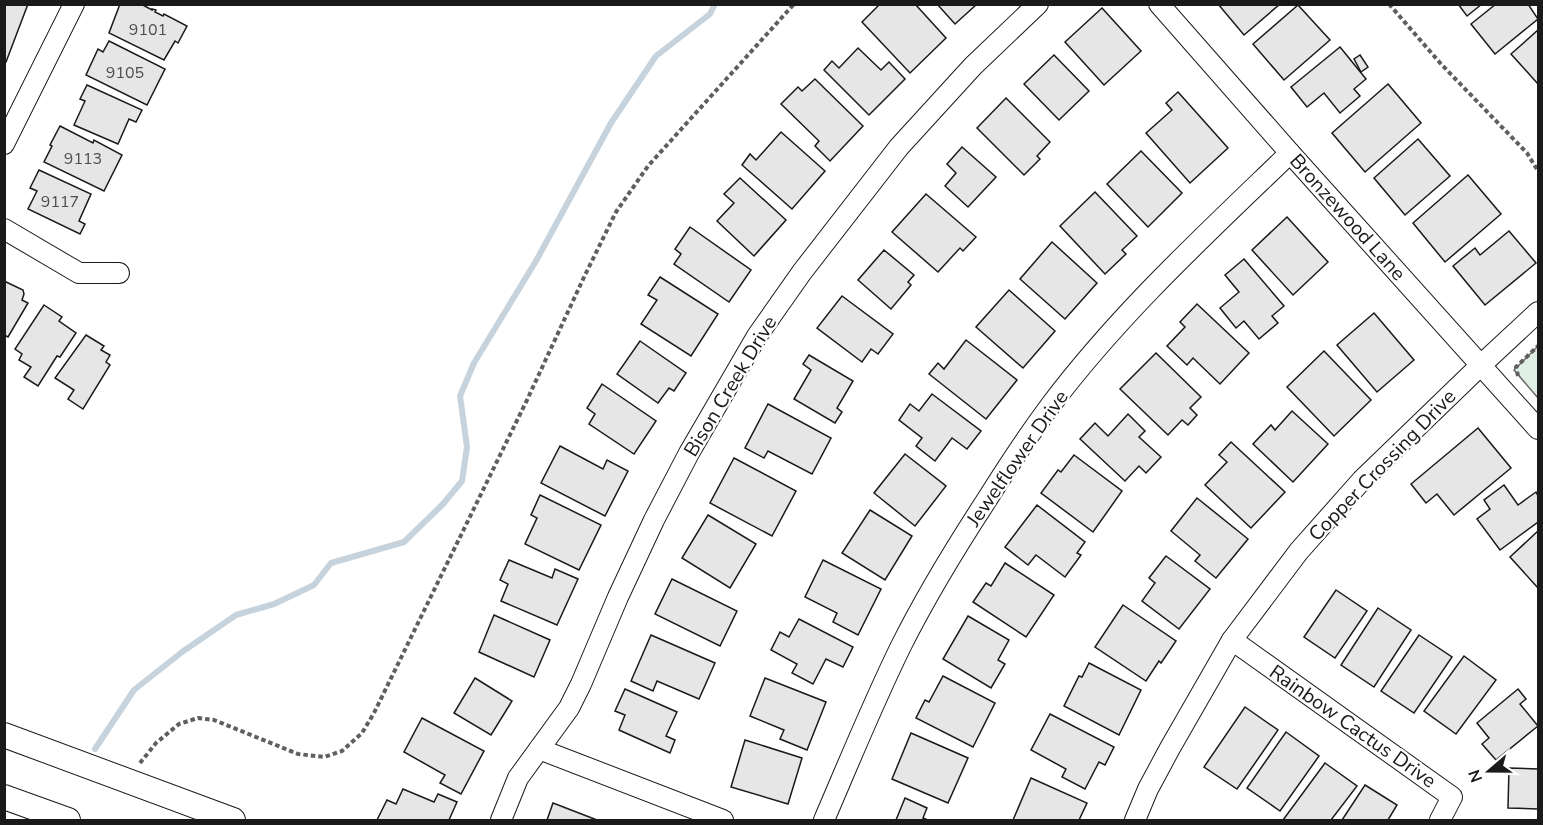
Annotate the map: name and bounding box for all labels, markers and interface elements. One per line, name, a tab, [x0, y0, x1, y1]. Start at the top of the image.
house number: 9101	[129, 19, 167, 41]
house number: 9105	[106, 62, 144, 84]
house number: 9113	[64, 148, 102, 170]
street label: Bronzewood Lane	[1283, 148, 1412, 286]
house number: 9117	[41, 191, 79, 213]
street label: Bison Creek Drive	[678, 311, 783, 462]
street label: Copper Crossing Drive	[1303, 384, 1462, 547]
street label: Jewelflower Drive	[960, 385, 1075, 533]
street label: Rainbow Cactus Drive	[1264, 659, 1442, 794]
north arrow	[1459, 741, 1519, 801]
text: N	[1463, 766, 1488, 785]

